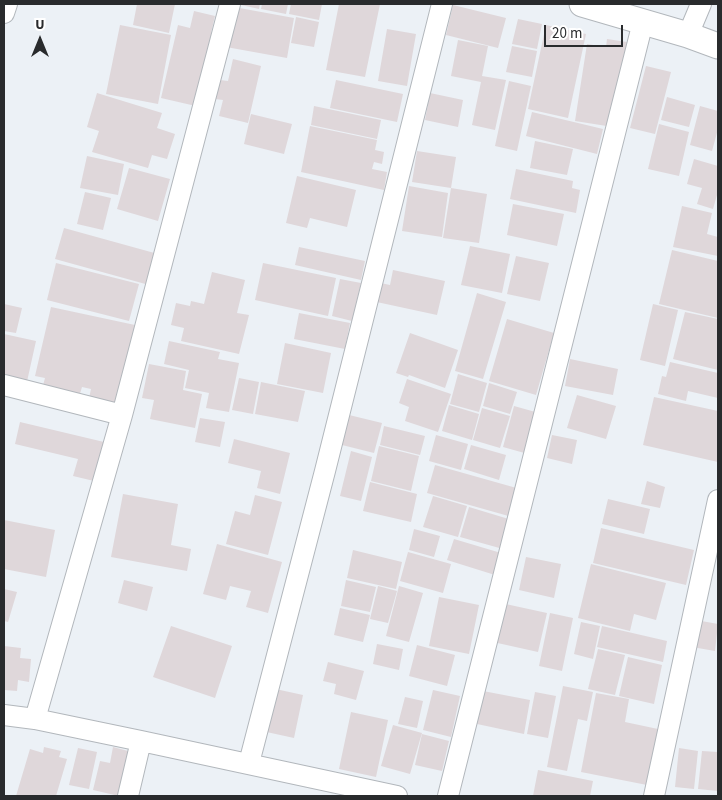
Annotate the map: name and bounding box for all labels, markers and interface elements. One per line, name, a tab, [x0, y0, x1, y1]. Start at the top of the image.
north arrow	[15, 15, 65, 65]
text: U	[35, 15, 45, 35]
scale bar	[547, 15, 626, 47]
text: 20 m	[552, 23, 582, 44]

